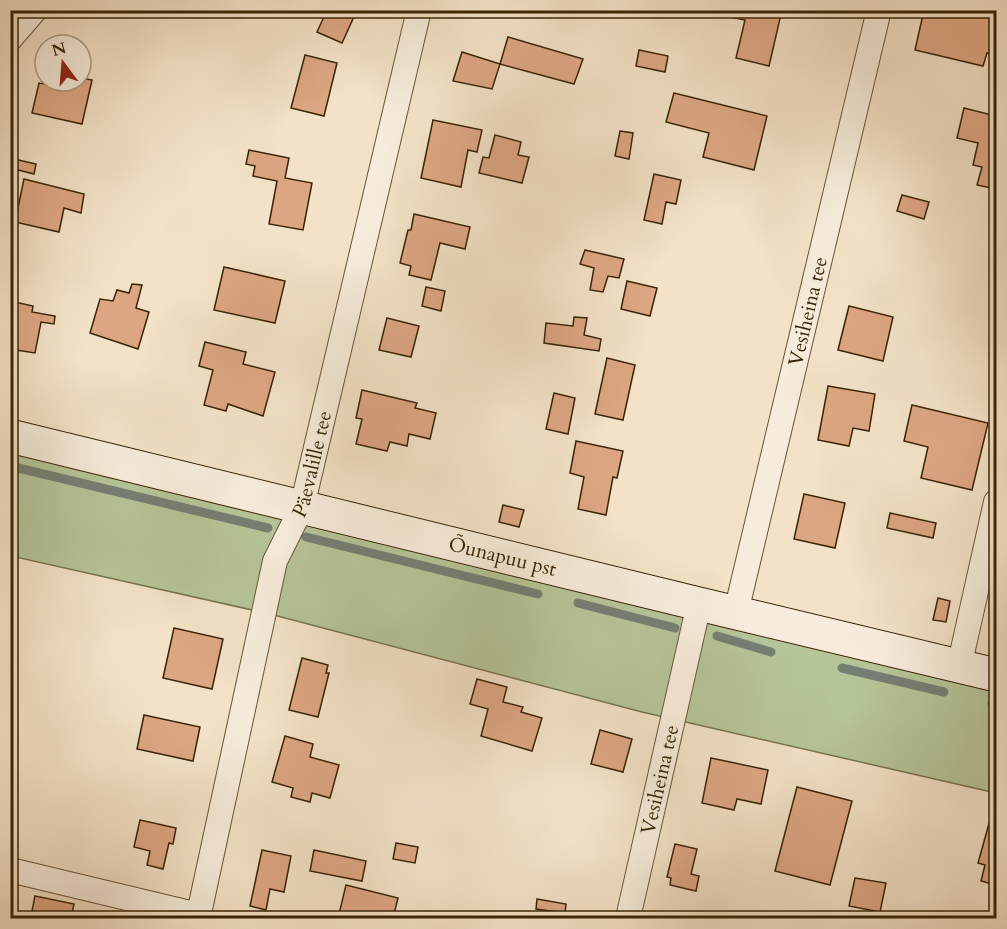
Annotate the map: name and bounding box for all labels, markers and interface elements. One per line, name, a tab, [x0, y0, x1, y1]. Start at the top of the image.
north arrow	[33, 33, 93, 93]
text: N	[49, 37, 69, 62]
street label: Vesiheina tee	[782, 254, 834, 369]
street label: Päevalille tee	[286, 408, 338, 522]
street label: Õunapuu pst	[446, 530, 560, 583]
street label: Vesiheina tee	[634, 722, 685, 837]

